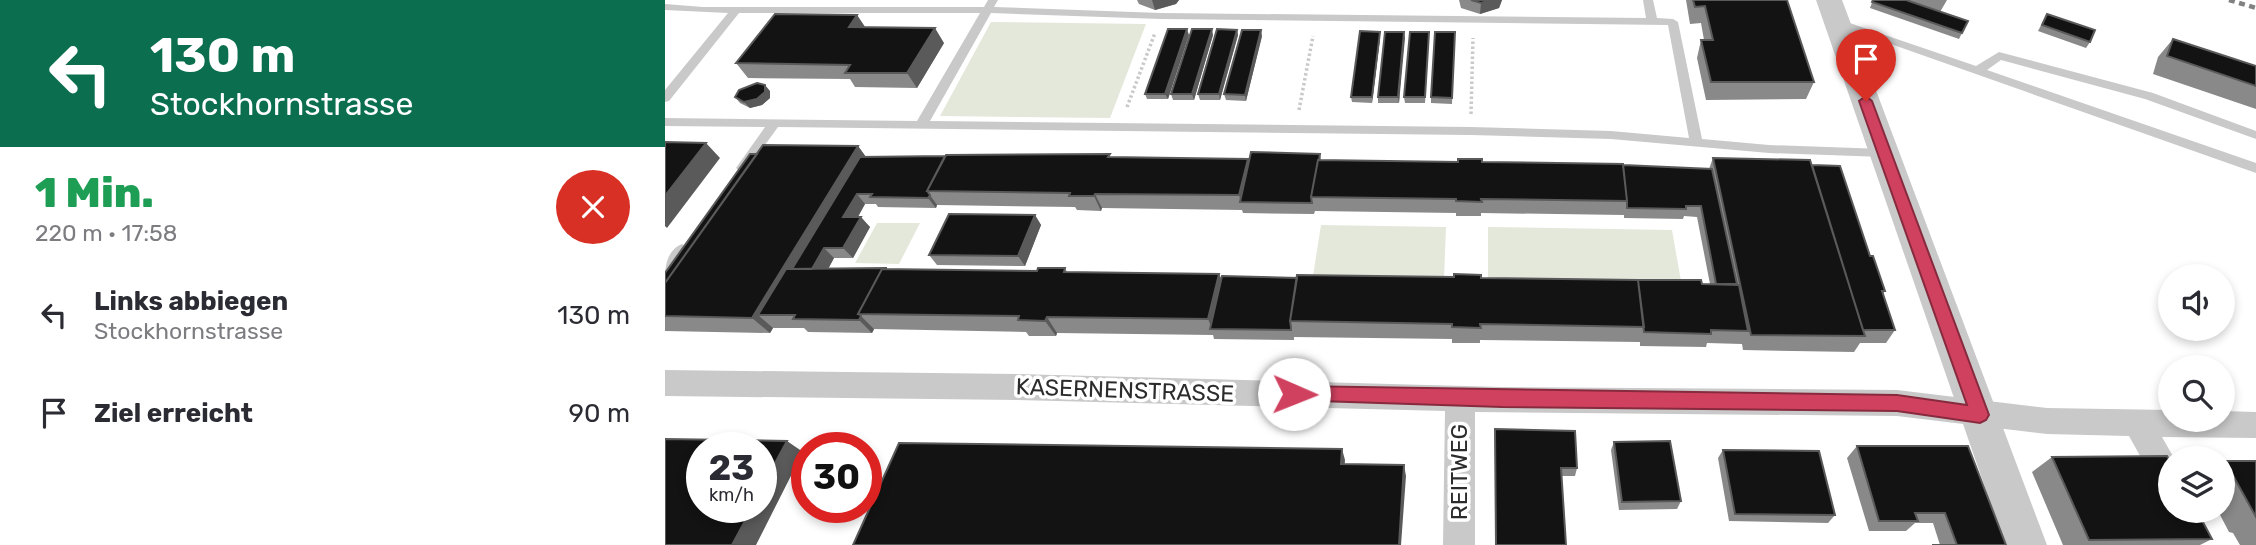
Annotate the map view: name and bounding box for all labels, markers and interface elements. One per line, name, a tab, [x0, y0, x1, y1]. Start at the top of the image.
text: 130 m	[150, 26, 295, 84]
icon: left	[35, 28, 126, 119]
pin	[1836, 29, 1896, 101]
icon: arrive	[1847, 40, 1885, 78]
text: Stockhornstrasse	[150, 85, 413, 123]
text: 1 Min.	[35, 168, 154, 218]
button: close	[556, 170, 630, 244]
text: 220 m · 17:58	[35, 219, 177, 247]
map controls	[2158, 264, 2235, 523]
button: sound	[2158, 264, 2235, 341]
text: Links abbiegen	[94, 286, 288, 317]
icon: left	[35, 296, 73, 334]
text: 130 m	[557, 300, 630, 331]
text: Stockhornstrasse	[94, 317, 283, 345]
button: search	[2158, 355, 2235, 432]
position arrow	[1257, 357, 1331, 431]
street label: KASERNENSTRASSE	[1015, 372, 1235, 408]
icon: arrive	[35, 394, 73, 432]
text: Ziel erreicht	[94, 398, 253, 429]
text: 90 m	[569, 398, 630, 429]
street label: REITWEG	[1445, 424, 1473, 520]
speed limit sign: 30	[791, 432, 882, 523]
button: layers	[2158, 446, 2235, 523]
text: 23	[709, 447, 754, 489]
text: km/h	[709, 484, 754, 506]

